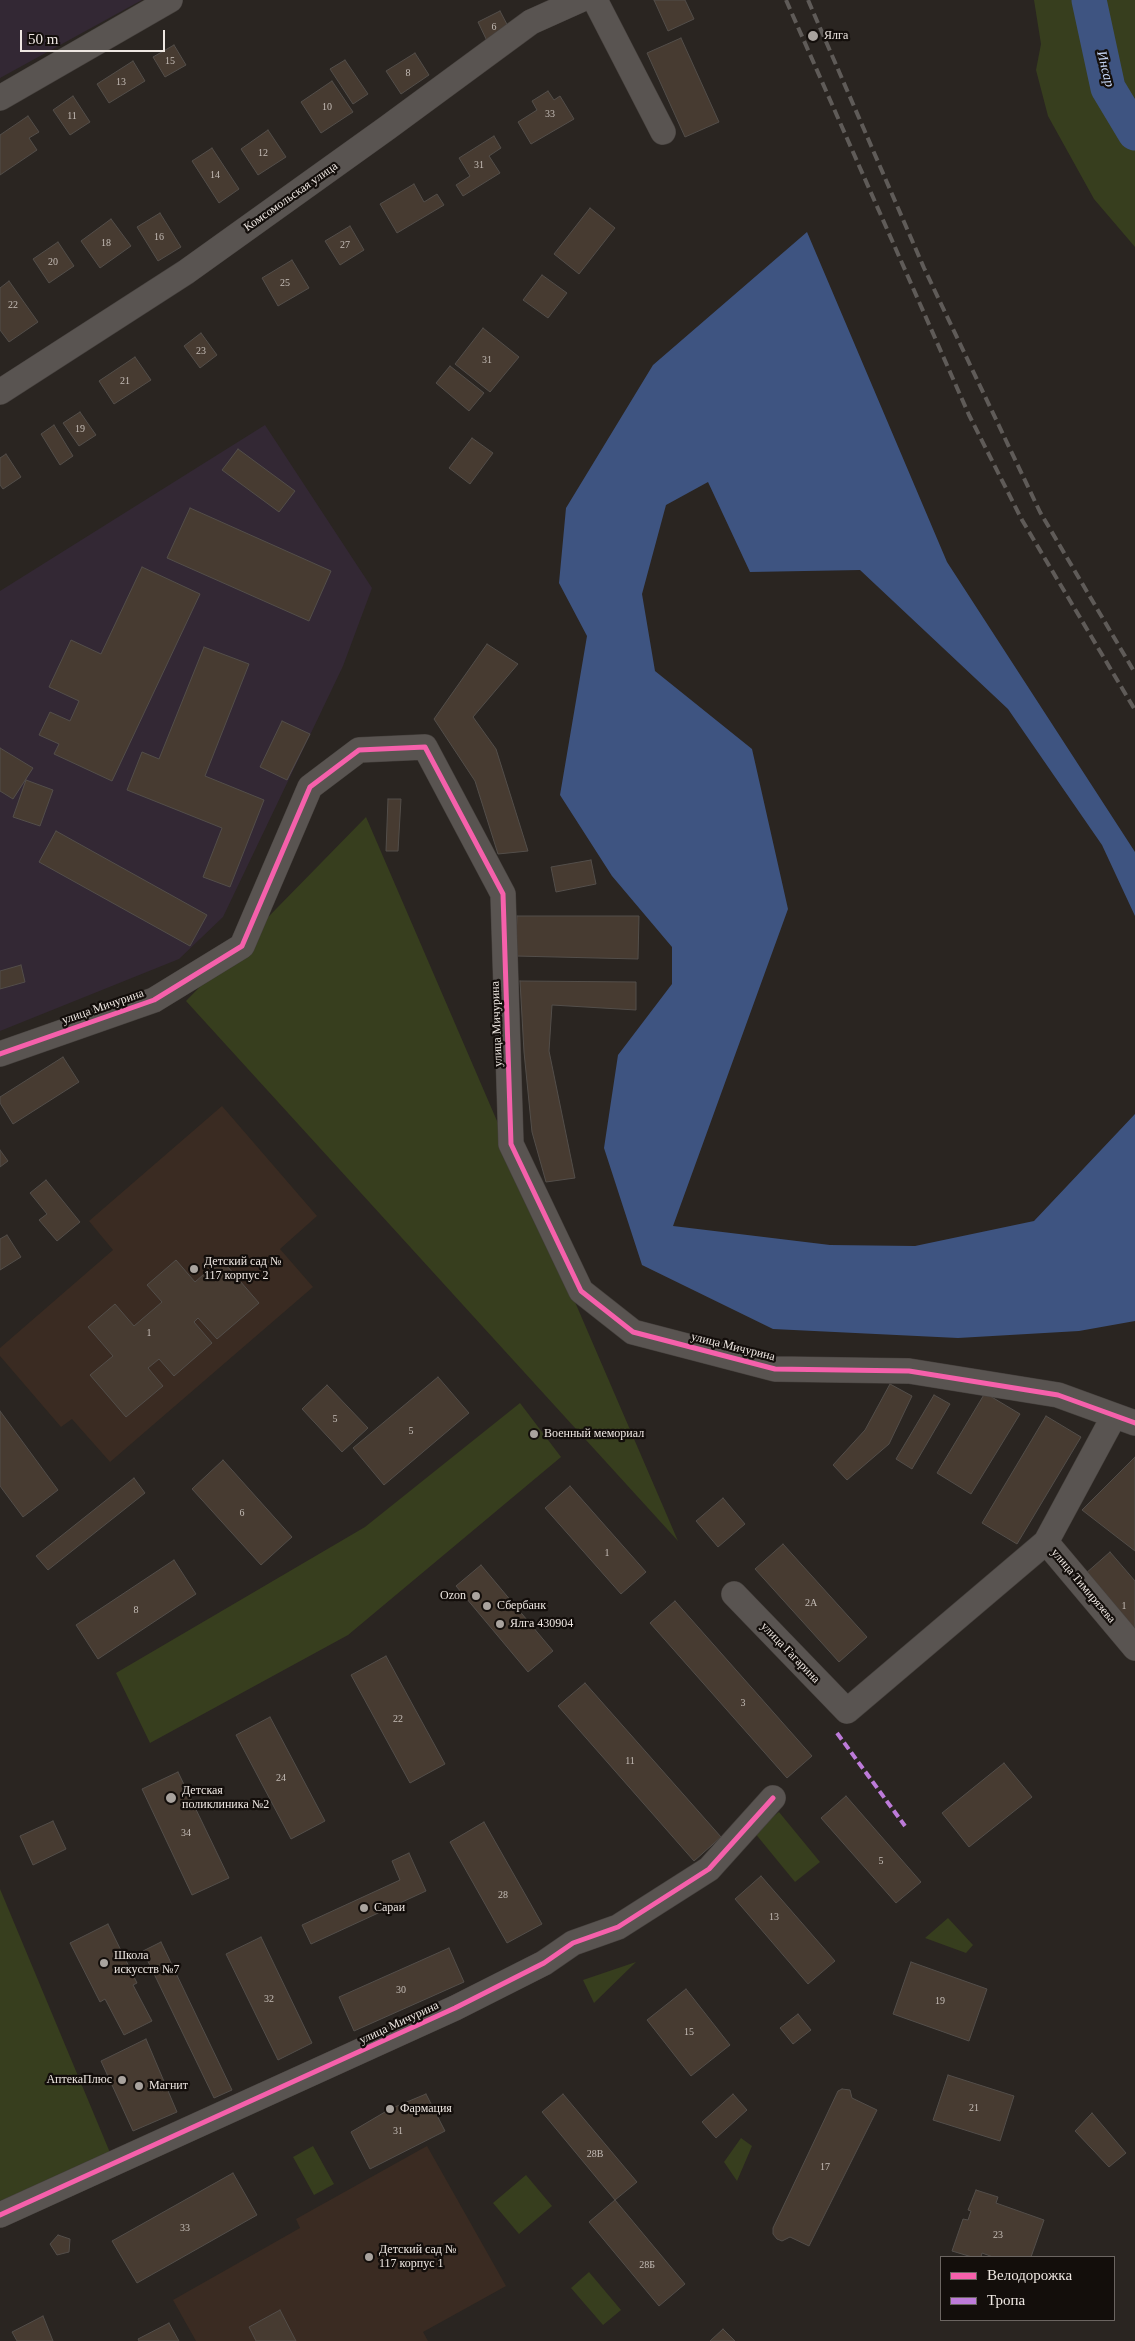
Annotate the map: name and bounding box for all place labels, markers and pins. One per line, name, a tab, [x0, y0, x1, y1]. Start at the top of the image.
marker: Ялга	[806, 29, 820, 43]
place label: Ялга	[824, 29, 848, 43]
place label: Детский сад № 117 корпус 2	[204, 1255, 281, 1283]
marker: Детский сад № 117 корпус 2	[188, 1263, 200, 1275]
place label: Военный мемориал	[544, 1427, 644, 1441]
marker: Военный мемориал	[528, 1428, 540, 1440]
place label: Ozon	[440, 1589, 466, 1603]
marker: Ozon	[470, 1590, 482, 1602]
place label: Сбербанк	[497, 1599, 546, 1613]
marker: Сбербанк	[481, 1600, 493, 1612]
place label: Ялга 430904	[510, 1617, 573, 1631]
marker: Ялга 430904	[494, 1618, 506, 1630]
place label: Детская поликлиника №2	[182, 1784, 269, 1812]
marker: Детская поликлиника №2	[164, 1791, 178, 1805]
place label: Сараи	[374, 1901, 405, 1915]
marker: Сараи	[358, 1902, 370, 1914]
place label: Школа искусств №7	[114, 1949, 179, 1977]
marker: Школа искусств №7	[98, 1957, 110, 1969]
place label: АптекаПлюс	[46, 2073, 112, 2087]
marker: АптекаПлюс	[116, 2074, 128, 2086]
place label: Магнит	[149, 2079, 188, 2093]
marker: Магнит	[133, 2080, 145, 2092]
place label: Фармация	[400, 2102, 452, 2116]
marker: Фармация	[384, 2103, 396, 2115]
place label: Детский сад № 117 корпус 1	[379, 2243, 456, 2271]
marker: Детский сад № 117 корпус 1	[363, 2251, 375, 2263]

